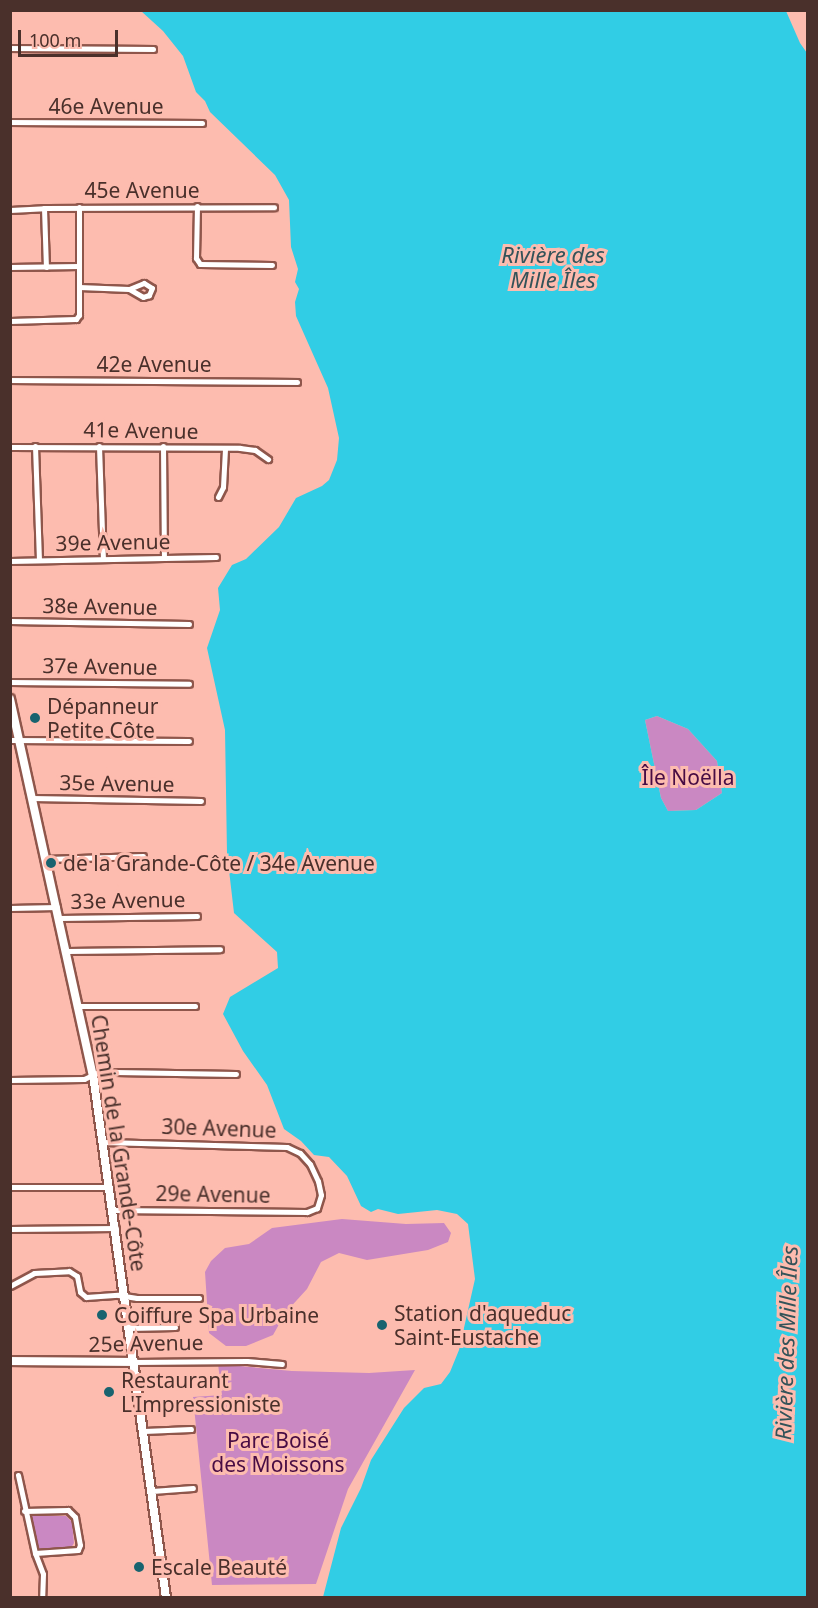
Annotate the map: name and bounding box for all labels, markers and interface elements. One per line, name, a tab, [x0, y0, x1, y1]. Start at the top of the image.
scale bar	[21, 18, 122, 56]
text: 100 m	[29, 28, 81, 52]
street label: 46e Avenue	[48, 93, 164, 119]
street label: 45e Avenue	[84, 177, 200, 203]
water label: Rivière des Mille Îles	[501, 241, 605, 292]
street label: 42e Avenue	[96, 351, 212, 377]
street label: 41e Avenue	[83, 416, 199, 444]
street label: 39e Avenue	[55, 528, 171, 556]
street label: 38e Avenue	[42, 592, 158, 620]
street label: 37e Avenue	[42, 652, 158, 680]
place label: Dépanneur Petite Côte	[47, 693, 158, 743]
marker: Dépanneur Petite Côte	[28, 711, 42, 725]
park label: Île Noëlla	[642, 764, 734, 790]
street label: 35e Avenue	[59, 769, 175, 797]
place label: de la Grande-Côte / 34e Avenue	[63, 850, 375, 876]
marker: de la Grande-Côte / 34e Avenue	[44, 856, 58, 870]
street label: 33e Avenue	[70, 886, 186, 914]
street label: Chemin de la Grande-Côte	[86, 1013, 152, 1273]
street label: 30e Avenue	[161, 1113, 277, 1143]
street label: 29e Avenue	[155, 1180, 271, 1208]
water label: Rivière des Mille Îles	[769, 1245, 803, 1441]
place label: Station d'aqueduc Saint-Eustache	[394, 1300, 571, 1350]
place label: Coiffure Spa Urbaine	[114, 1302, 319, 1328]
marker: Coiffure Spa Urbaine	[95, 1308, 109, 1322]
marker: Station d'aqueduc Saint-Eustache	[375, 1318, 389, 1332]
street label: 25e Avenue	[88, 1329, 204, 1357]
place label: Restaurant L'Impressioniste	[121, 1367, 281, 1417]
marker: Restaurant L'Impressioniste	[102, 1385, 116, 1399]
park label: Parc Boisé des Moissons	[211, 1427, 345, 1477]
place label: Escale Beauté	[151, 1554, 287, 1580]
marker: Escale Beauté	[132, 1560, 146, 1574]

